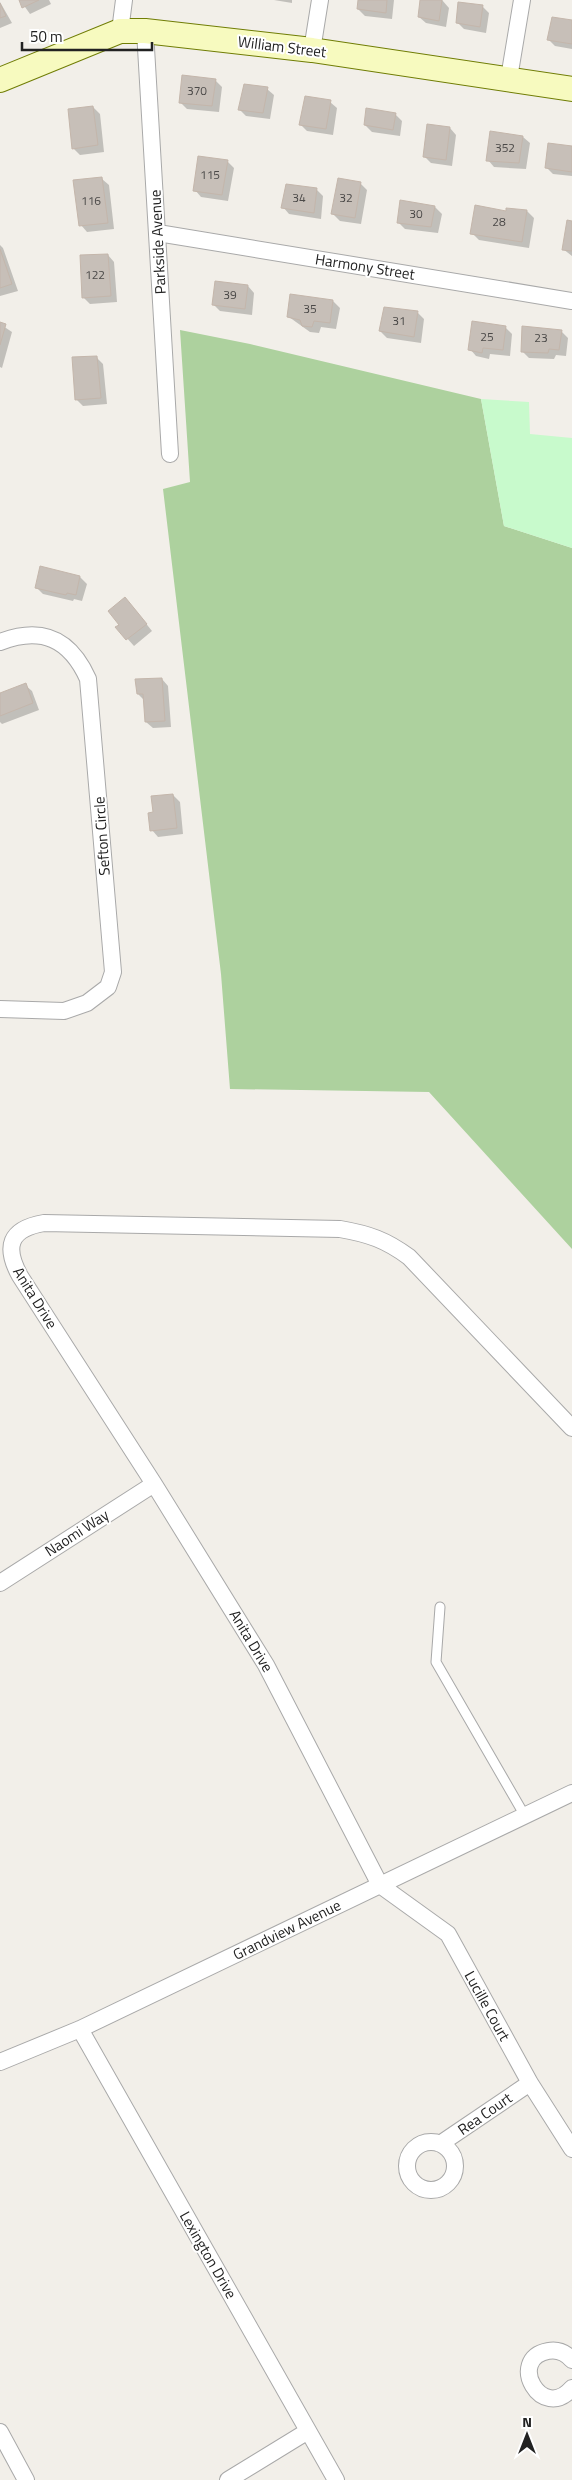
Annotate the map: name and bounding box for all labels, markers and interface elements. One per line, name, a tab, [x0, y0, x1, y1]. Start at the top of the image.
scale bar	[22, 20, 152, 52]
text: 50 m	[30, 25, 63, 48]
street label: William Street	[237, 30, 328, 63]
house number: 370	[187, 81, 207, 100]
house number: 352	[495, 138, 515, 157]
house number: 115	[200, 165, 220, 184]
house number: 34	[292, 188, 306, 207]
house number: 32	[339, 188, 353, 207]
street label: Parkside Avenue	[143, 189, 172, 295]
house number: 116	[81, 191, 101, 210]
house number: 30	[409, 204, 423, 223]
house number: 28	[492, 212, 506, 231]
street label: Harmony Street	[314, 247, 417, 286]
house number: 122	[85, 265, 105, 284]
house number: 39	[223, 285, 237, 304]
house number: 35	[303, 299, 317, 318]
house number: 31	[392, 311, 406, 330]
house number: 25	[480, 327, 494, 346]
house number: 23	[534, 328, 548, 347]
street label: Sefton Circle	[87, 796, 116, 876]
street label: Anita Drive	[7, 1262, 64, 1333]
street label: Naomi Way	[40, 1503, 113, 1562]
street label: Anita Drive	[224, 1605, 279, 1676]
street label: Grandview Avenue	[229, 1893, 345, 1966]
street label: Lucille Court	[459, 1966, 517, 2046]
street label: Rea Court	[453, 2086, 517, 2141]
street label: Lexington Drive	[174, 2207, 243, 2303]
north arrow	[502, 2410, 552, 2460]
text: N	[522, 2411, 532, 2432]

